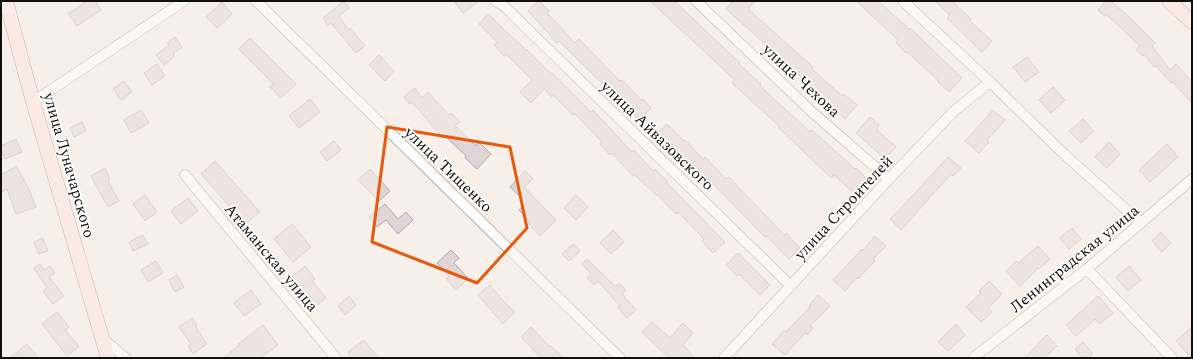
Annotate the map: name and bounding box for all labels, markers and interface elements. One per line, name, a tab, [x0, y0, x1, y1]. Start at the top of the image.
street label: улица Чехова	[756, 37, 846, 123]
street label: улица Айвазовского	[594, 74, 719, 196]
street label: улица Луначарского	[37, 89, 101, 241]
street label: улица Тищенко	[398, 121, 498, 218]
street label: улица Строителей	[788, 150, 899, 266]
street label: Атаманская улица	[218, 198, 324, 317]
street label: Ленинградская улица	[1005, 199, 1145, 319]

